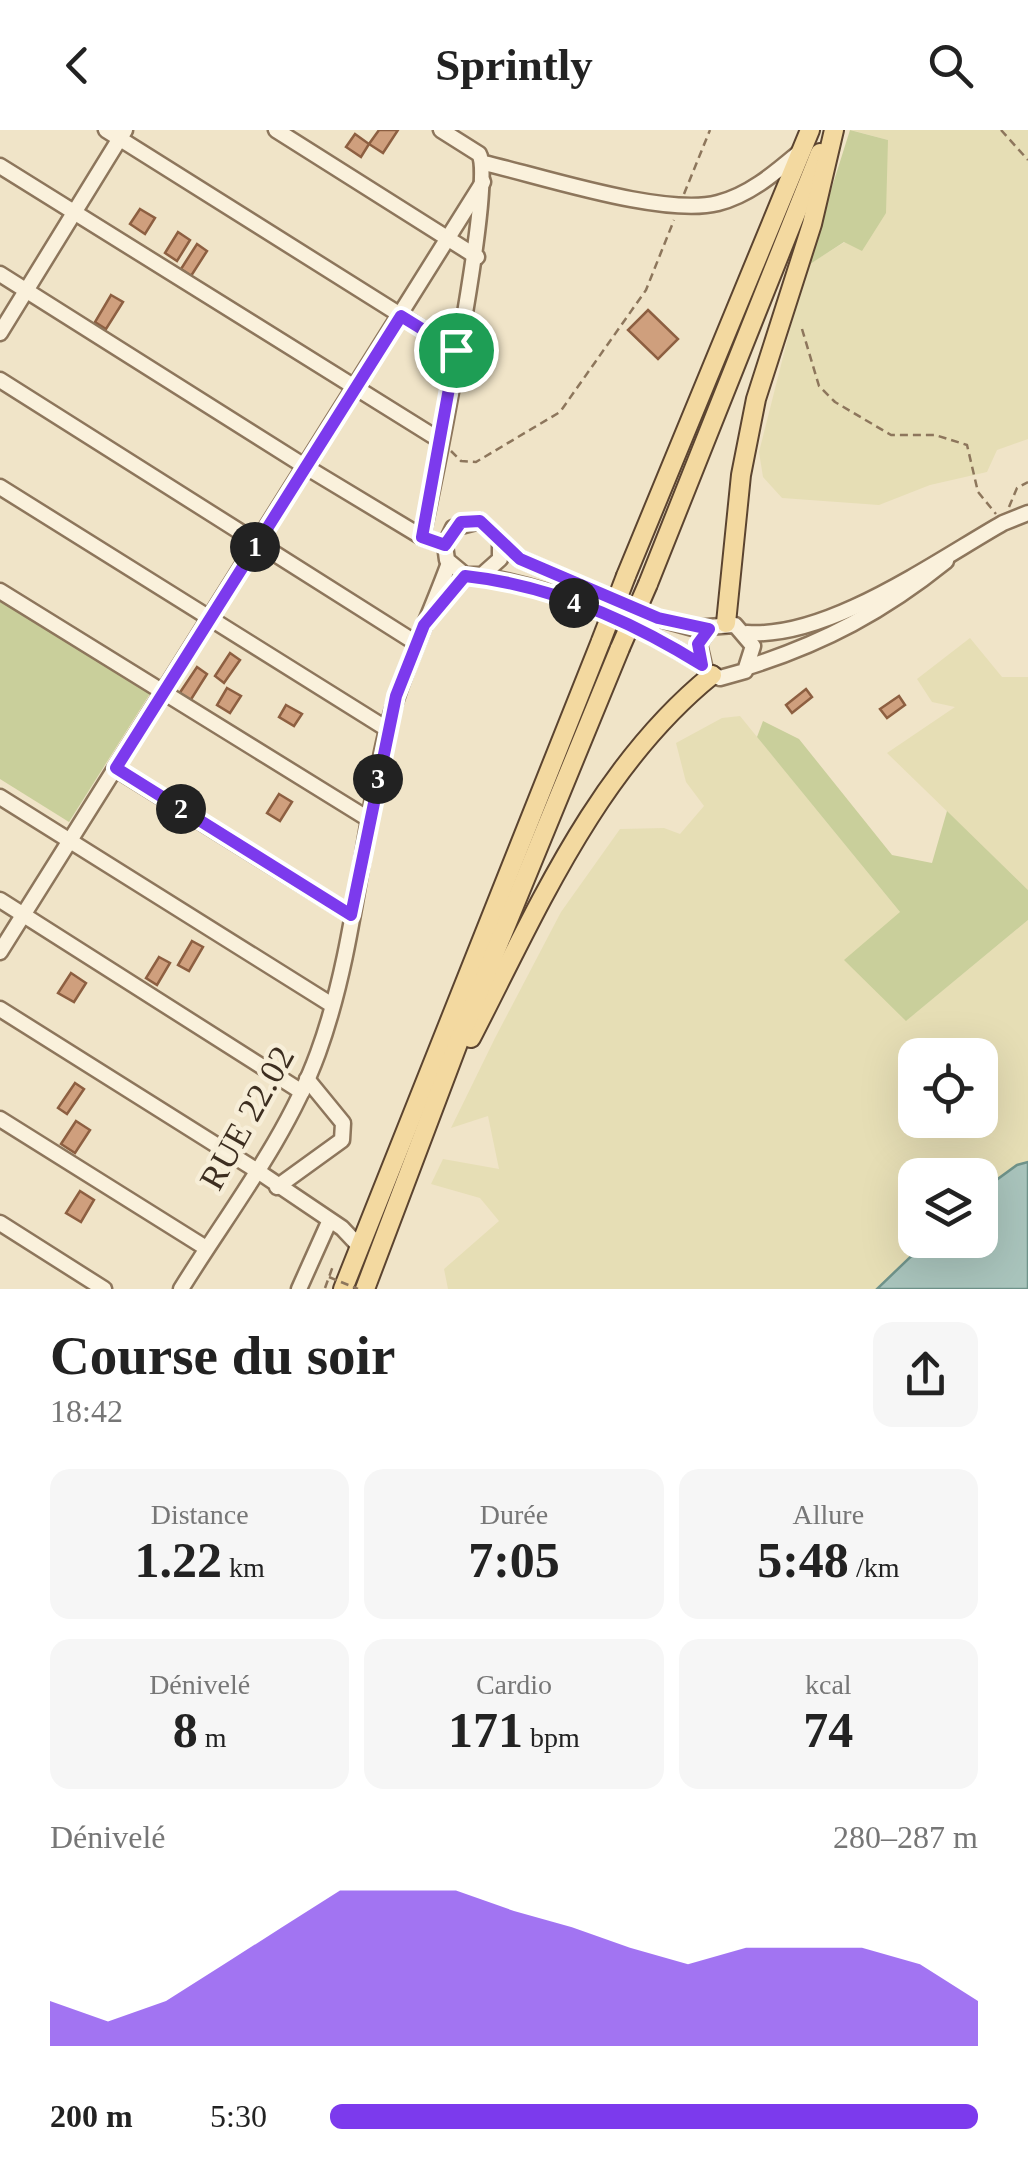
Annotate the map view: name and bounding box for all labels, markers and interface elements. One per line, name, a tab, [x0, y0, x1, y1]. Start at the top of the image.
icon: back	[50, 38, 105, 93]
icon: search	[923, 38, 978, 93]
text: Sprintly	[435, 40, 593, 90]
pin	[414, 308, 499, 393]
icon: arrive	[429, 323, 484, 378]
pin: 1	[230, 522, 280, 572]
text: 1	[248, 531, 262, 562]
pin: 4	[549, 578, 599, 628]
text: 4	[567, 587, 581, 618]
pin: 3	[353, 754, 403, 804]
text: 3	[371, 763, 385, 794]
pin: 2	[156, 784, 206, 834]
text: 2	[174, 793, 188, 824]
map controls	[898, 1038, 998, 1258]
button: locate	[898, 1038, 998, 1138]
street label: RUE 22.02	[192, 1040, 302, 1196]
button: layers	[898, 1158, 998, 1258]
button: share	[873, 1322, 978, 1427]
text: Course du soir	[50, 1325, 395, 1386]
text: 18:42	[50, 1393, 123, 1429]
text: Distance	[151, 1499, 249, 1530]
text: Durée	[480, 1499, 548, 1530]
text: Allure	[793, 1499, 864, 1530]
text: 1.22	[135, 1532, 222, 1588]
text: 7:05	[468, 1532, 560, 1588]
text: 5:48	[757, 1532, 849, 1588]
text: km	[222, 1552, 265, 1583]
text: /km	[849, 1552, 899, 1583]
text: Dénivelé	[149, 1669, 250, 1700]
text: Cardio	[476, 1669, 552, 1700]
text: kcal	[805, 1669, 852, 1700]
text: 8	[173, 1702, 198, 1758]
text: 171	[448, 1702, 523, 1758]
text: 74	[803, 1702, 853, 1758]
text: m	[198, 1722, 227, 1753]
text: bpm	[523, 1722, 580, 1753]
text: Dénivelé	[50, 1819, 166, 1855]
text: 280–287 m	[833, 1819, 978, 1855]
text: 200 m	[50, 2098, 133, 2134]
text: 5:30	[210, 2098, 267, 2134]

